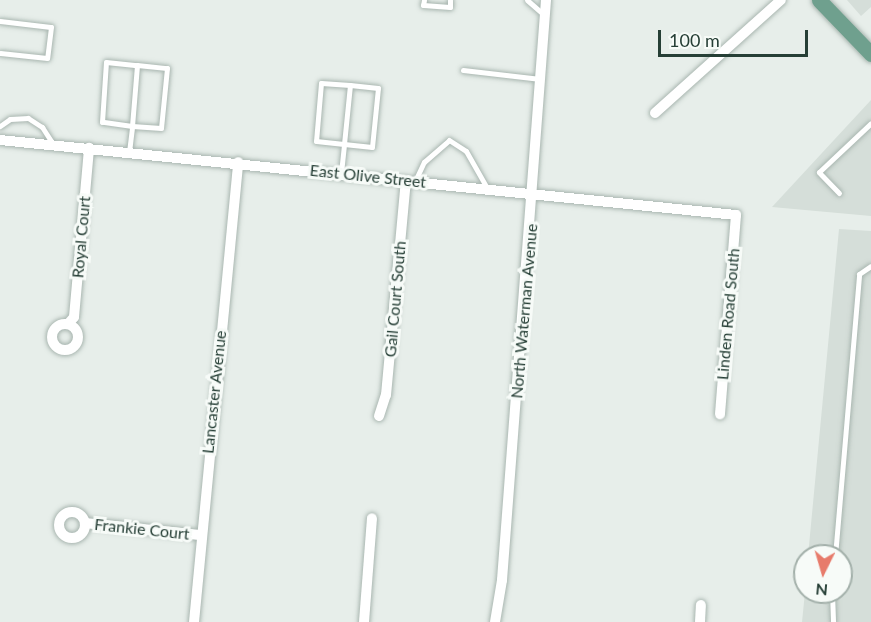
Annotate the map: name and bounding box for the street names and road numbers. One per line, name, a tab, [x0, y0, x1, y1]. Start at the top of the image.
street label: East Olive Street	[309, 160, 427, 192]
street label: Royal Court	[68, 195, 94, 279]
street label: North Waterman Avenue	[507, 222, 541, 400]
street label: Gail Court South	[380, 240, 410, 358]
street label: Linden Road South	[713, 247, 743, 381]
street label: Lancaster Avenue	[198, 329, 230, 455]
street label: Frankie Court	[93, 514, 191, 544]

